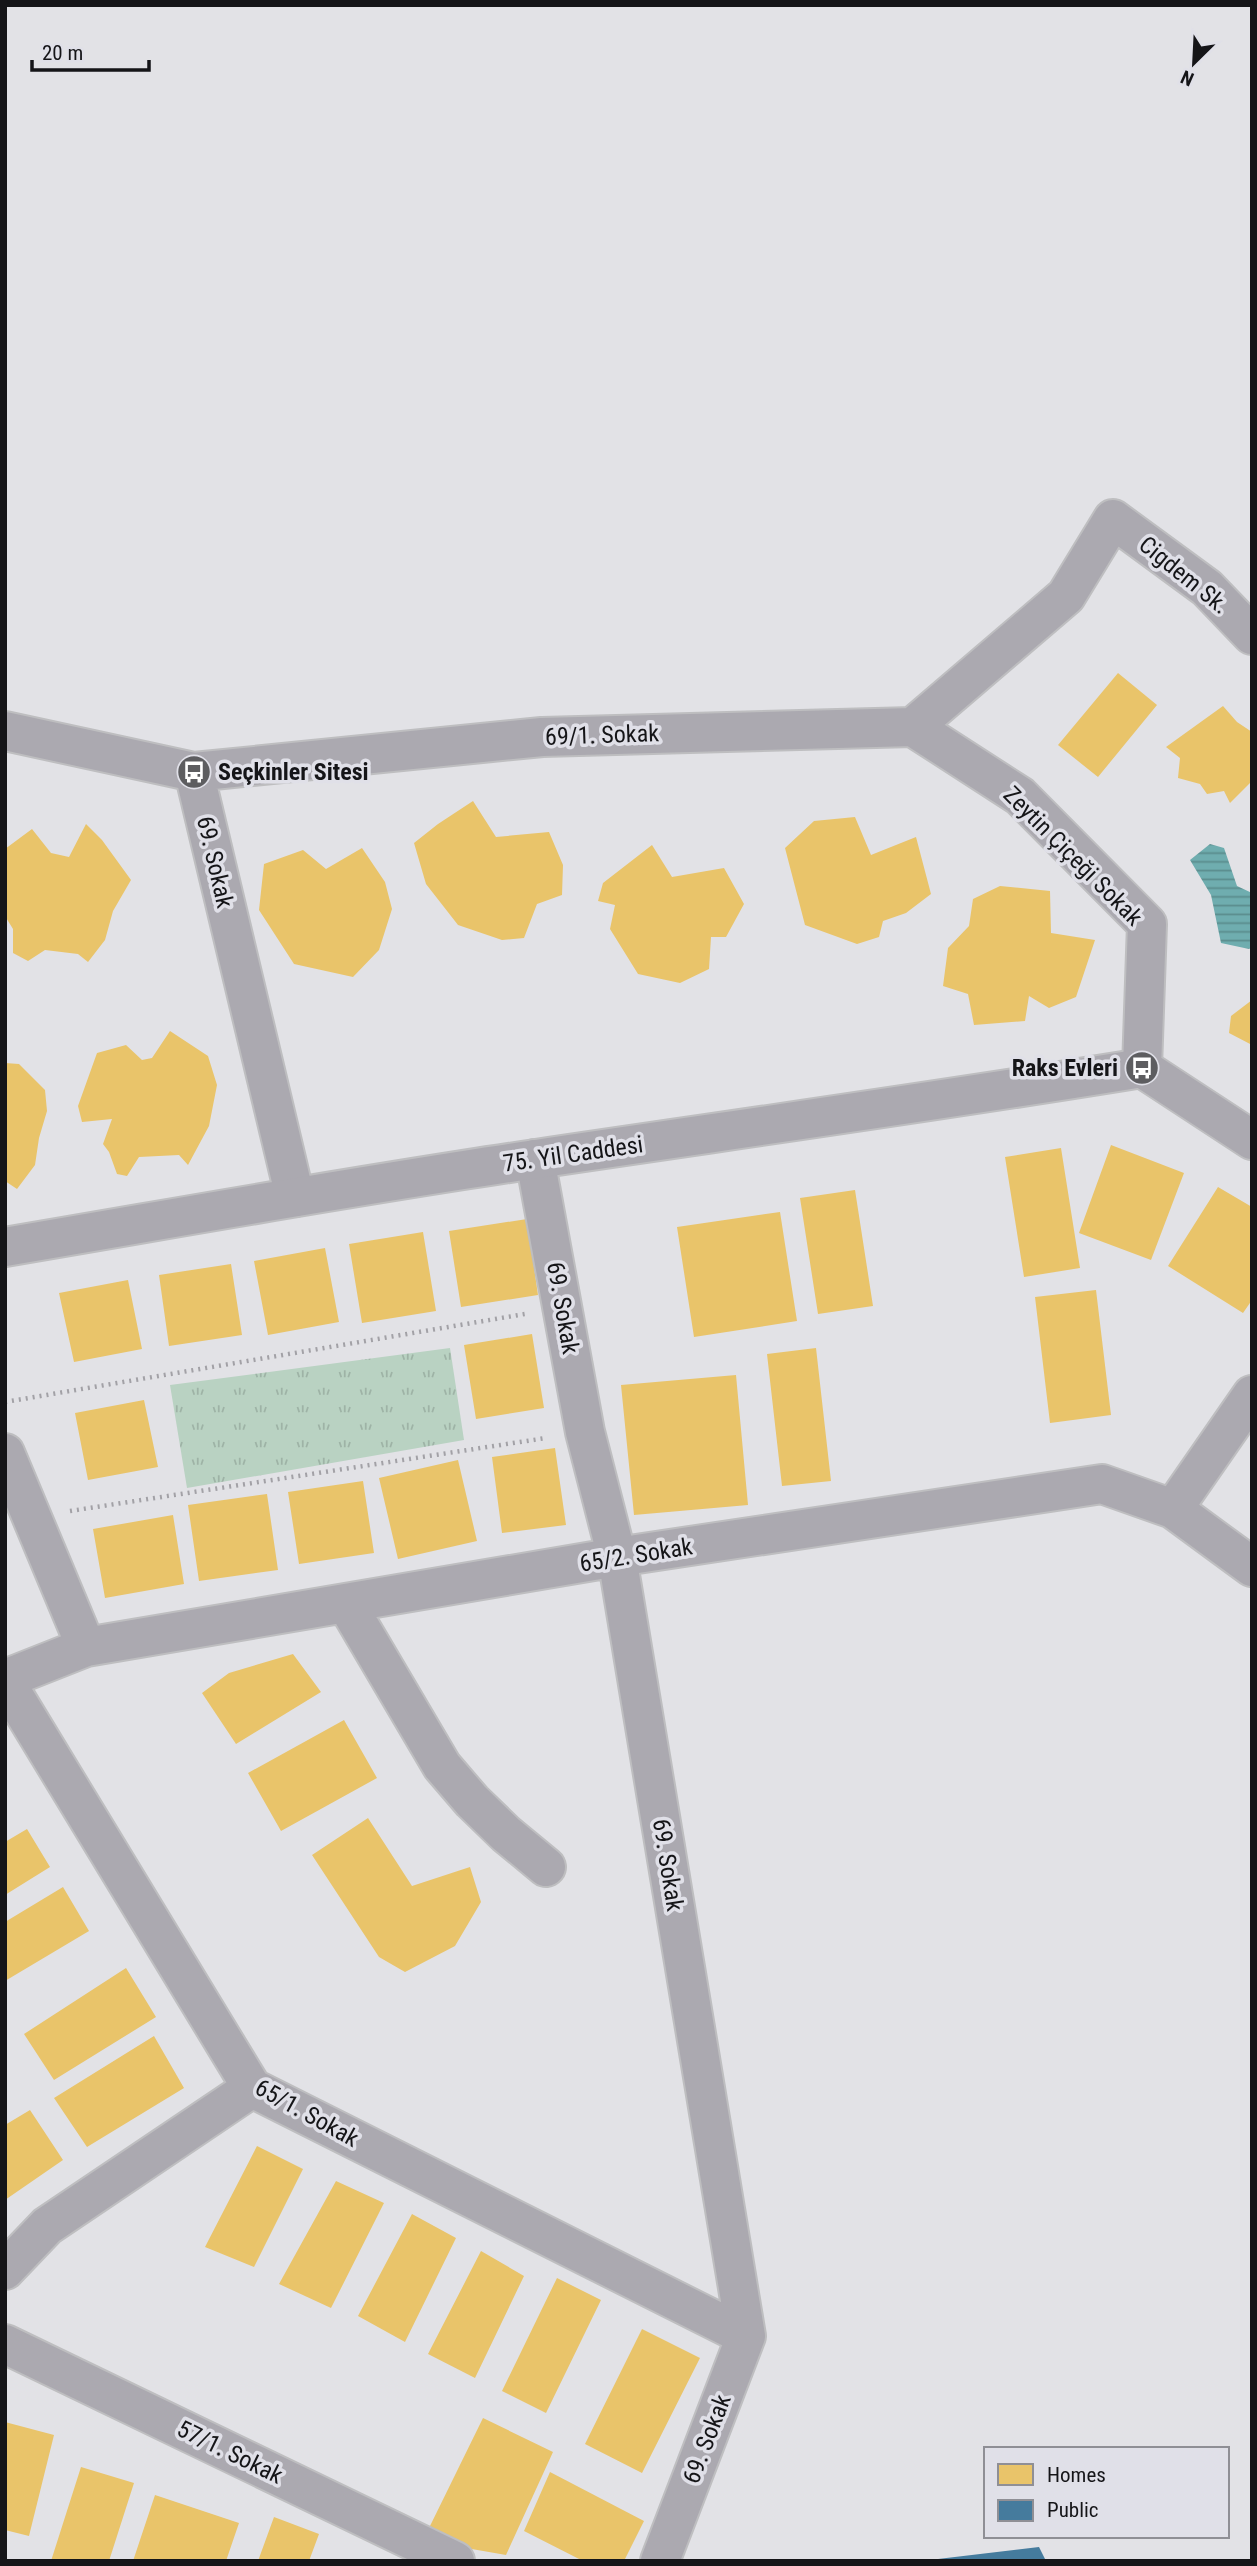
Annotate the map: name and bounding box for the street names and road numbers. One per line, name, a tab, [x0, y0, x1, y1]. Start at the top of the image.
street label: Cigdem Sk.	[1134, 530, 1234, 620]
street label: 69/1. Sokak	[545, 719, 660, 751]
street label: Zeytin Çiçeği Sokak	[998, 781, 1148, 931]
street label: 69. Sokak	[191, 813, 239, 911]
street label: 75. Yil Caddesi	[501, 1130, 645, 1178]
street label: 69. Sokak	[541, 1260, 585, 1356]
street label: 65/2. Sokak	[578, 1532, 695, 1578]
street label: 69. Sokak	[647, 1817, 689, 1913]
street label: 65/1. Sokak	[250, 2073, 364, 2153]
street label: 69. Sokak	[677, 2390, 737, 2488]
street label: 57/1. Sokak	[173, 2414, 287, 2490]

